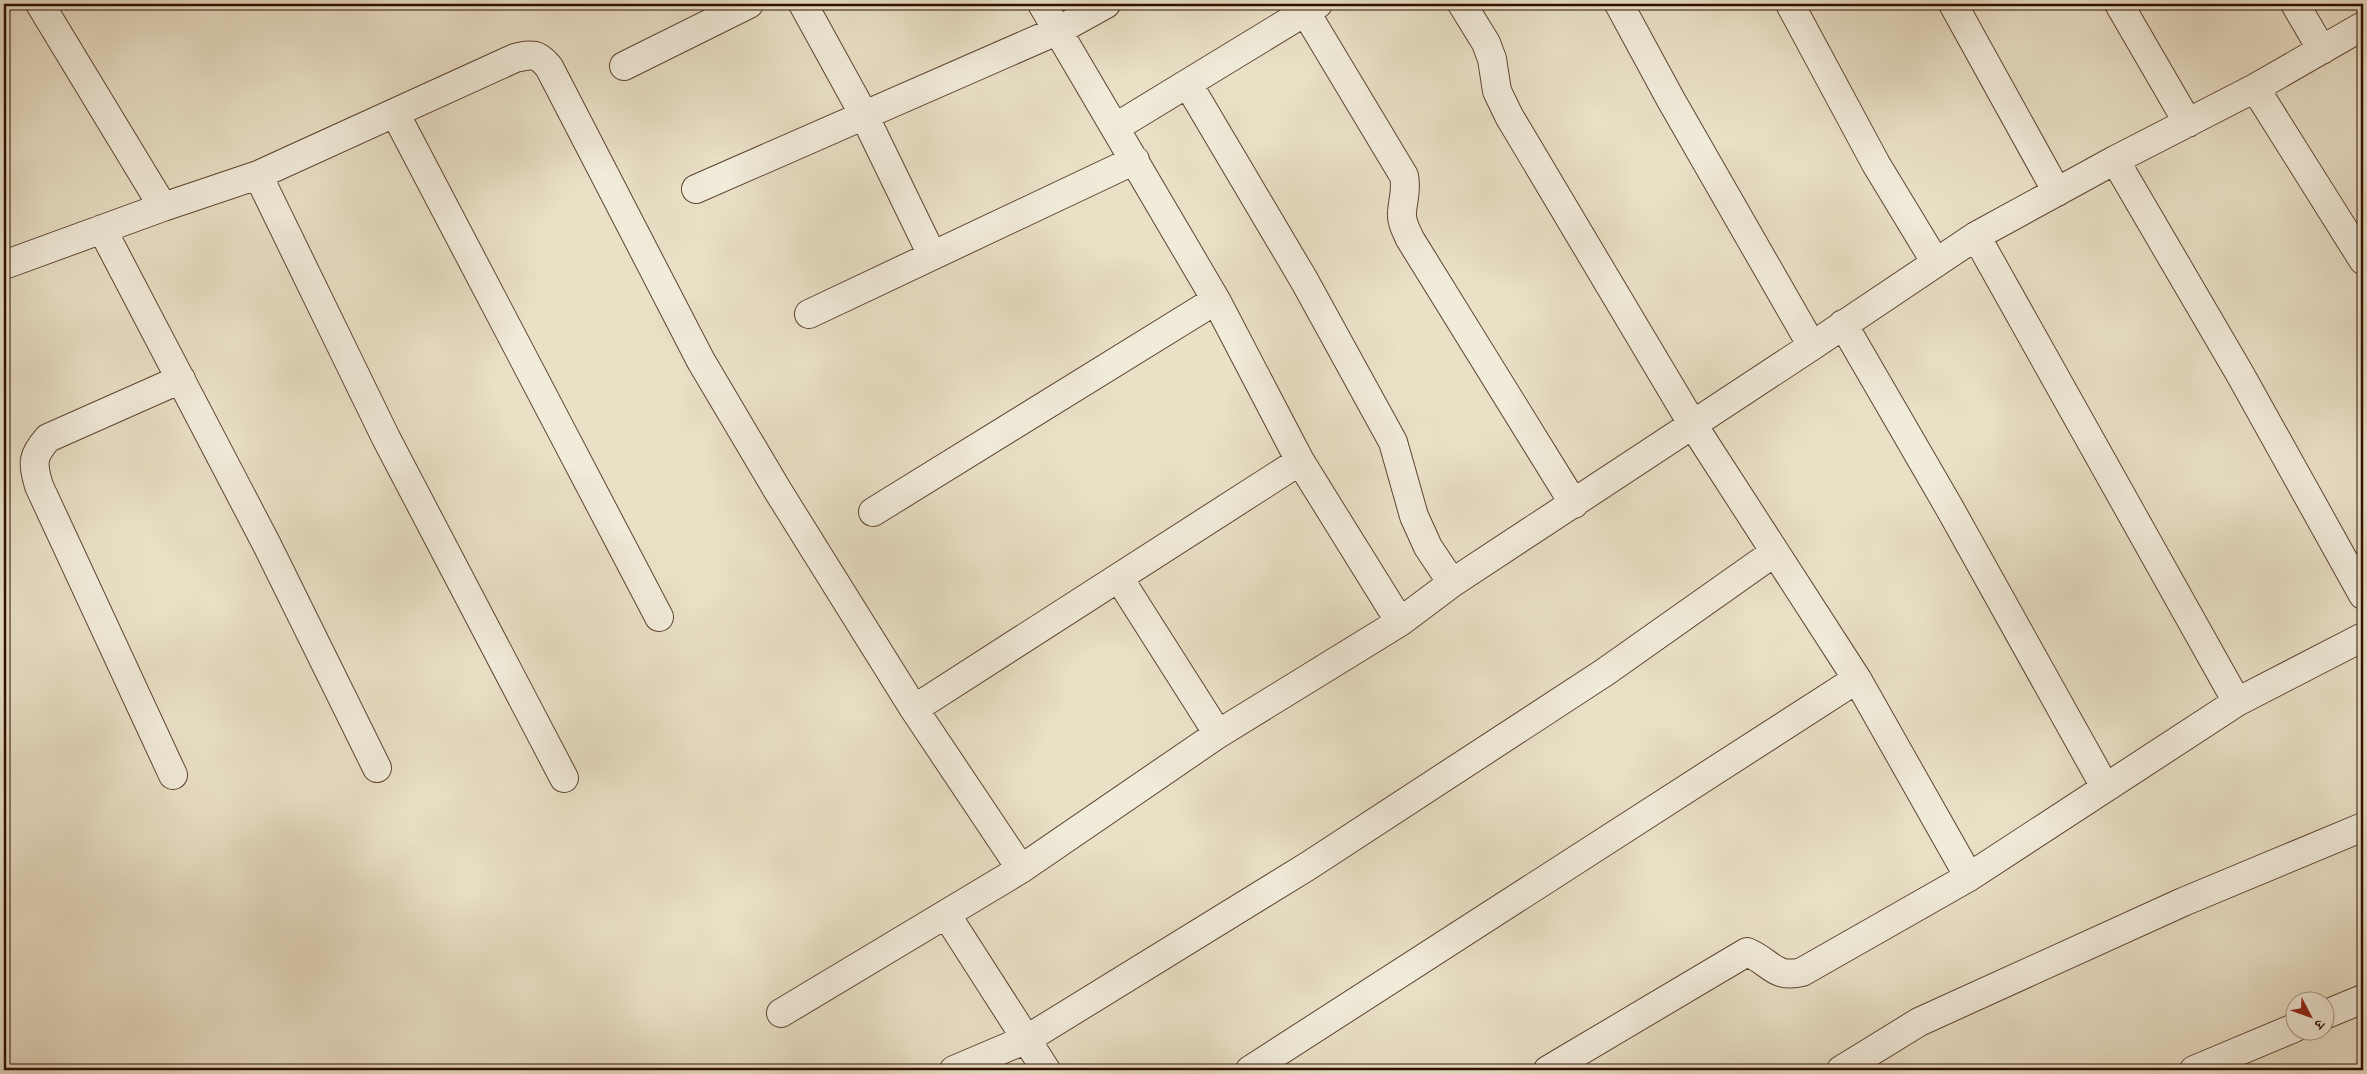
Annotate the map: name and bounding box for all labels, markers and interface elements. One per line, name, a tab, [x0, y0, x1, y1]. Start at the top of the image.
north arrow	[2284, 992, 2334, 1042]
text: उ	[2309, 1015, 2329, 1033]

